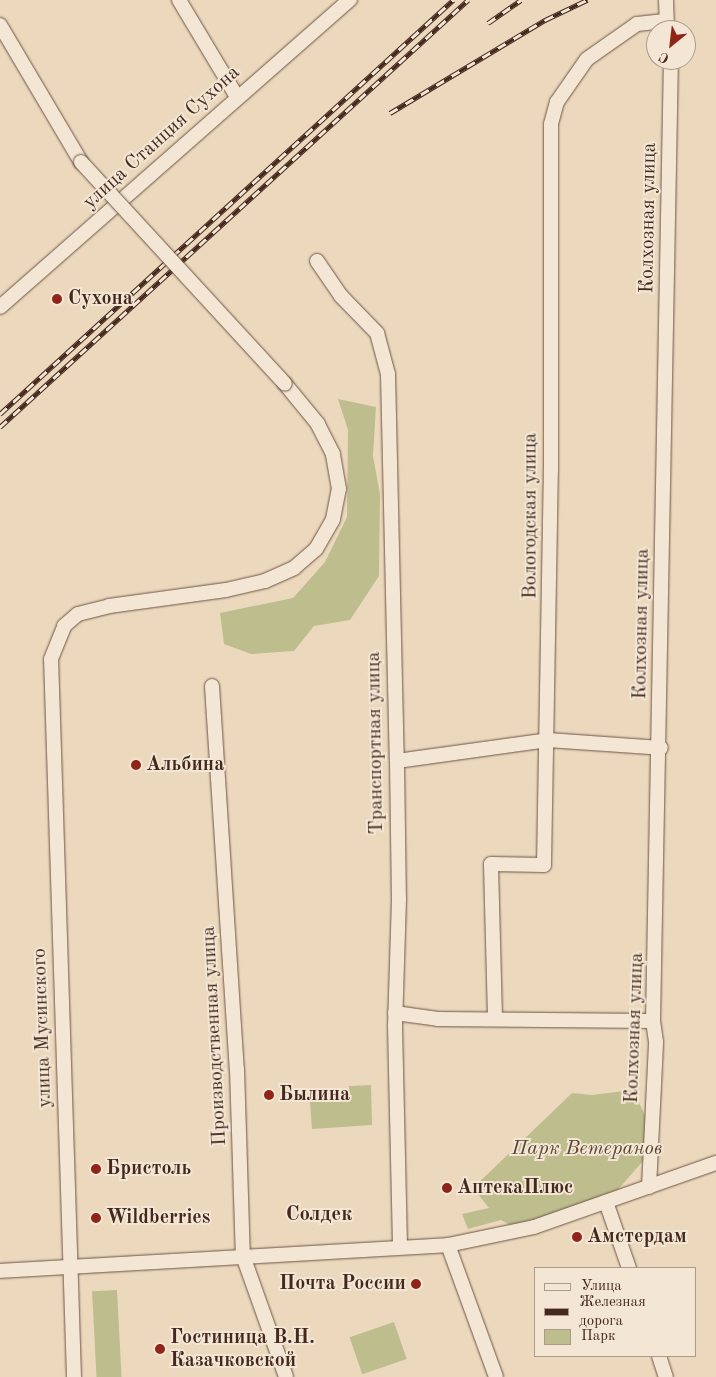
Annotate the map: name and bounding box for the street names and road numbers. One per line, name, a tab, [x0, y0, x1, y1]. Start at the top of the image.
street label: улица Станция Сухона	[79, 61, 245, 215]
street label: Колхозная улица	[636, 142, 662, 294]
street label: Вологодская улица	[519, 433, 543, 599]
street label: Колхозная улица	[629, 548, 655, 700]
street label: Транспортная улица	[362, 651, 390, 835]
street label: Производственная улица	[197, 925, 233, 1147]
street label: улица Мусинского	[28, 948, 58, 1108]
street label: Колхозная улица	[620, 952, 650, 1104]

